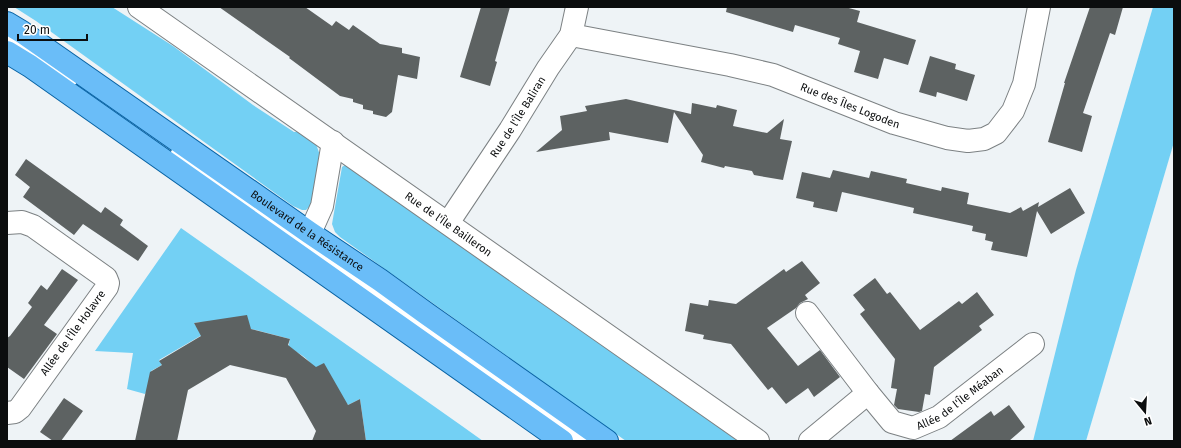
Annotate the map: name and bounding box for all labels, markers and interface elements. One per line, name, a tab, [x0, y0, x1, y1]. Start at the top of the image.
scale bar	[18, 16, 87, 42]
text: 20 m	[24, 23, 50, 37]
street label: Rue de l'Île Baliran	[487, 74, 548, 160]
street label: Rue des Îles Logoden	[799, 80, 901, 131]
street label: Boulevard de la Résistance	[248, 187, 366, 274]
street label: Rue de l'Île Bailleron	[402, 189, 495, 259]
street label: Allée de l'Île Holavre	[38, 288, 108, 378]
street label: Allée de l'Île Méaban	[914, 363, 1006, 432]
north arrow	[1125, 392, 1165, 432]
text: N	[1142, 414, 1153, 428]

